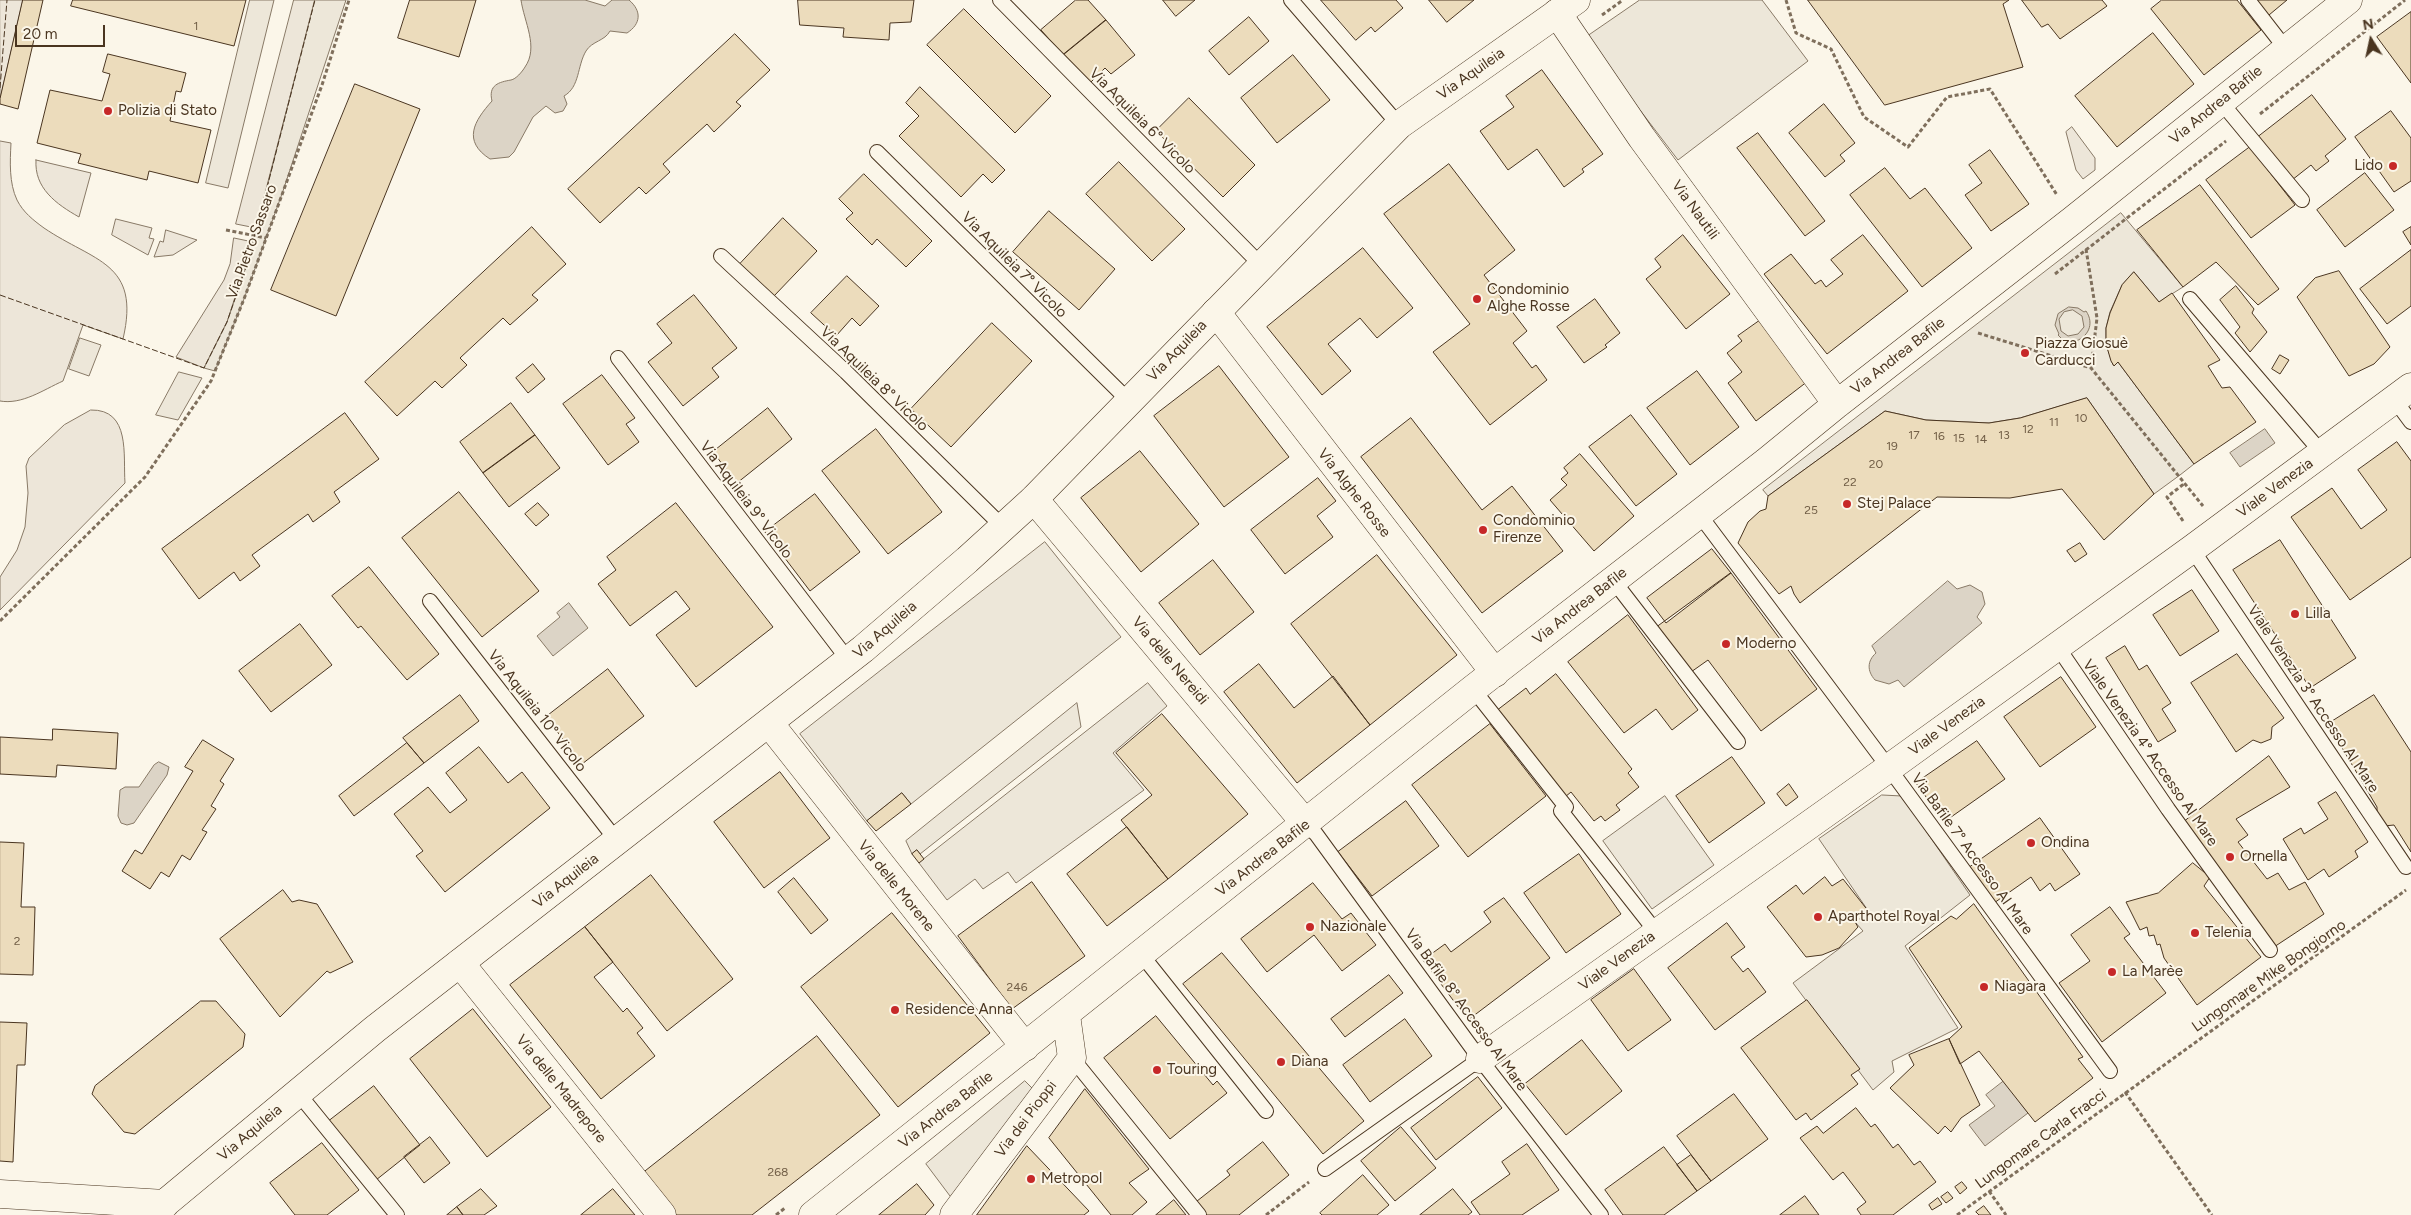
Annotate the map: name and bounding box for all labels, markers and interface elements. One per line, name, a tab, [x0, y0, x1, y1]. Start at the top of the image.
scale bar	[18, 15, 108, 47]
north arrow	[2346, 15, 2396, 65]
text: N	[2361, 15, 2375, 34]
house number: 1	[194, 19, 198, 33]
text: 20 m	[23, 25, 57, 43]
street label: Via Aquileia	[1434, 44, 1508, 104]
street label: Via Andrea Bafile	[2166, 62, 2266, 148]
street label: Via Aquileia 6° Vicolo	[1085, 64, 1199, 178]
place label: Polizia di Stato	[118, 102, 217, 120]
marker: Polizia di Stato	[102, 105, 114, 117]
place label: Lido	[2354, 157, 2383, 175]
marker: Lido	[2387, 160, 2399, 172]
street label: Via Nautili	[1668, 177, 1722, 243]
street label: Via Pietro Sassaro	[223, 182, 281, 302]
street label: Via Aquileia 7° Vicolo	[957, 208, 1071, 322]
place label: Condominio Alghe Rosse	[1487, 281, 1570, 316]
marker: Condominio Alghe Rosse	[1471, 293, 1483, 305]
street label: Via Andrea Bafile	[1847, 314, 1949, 398]
street label: Via Aquileia	[1143, 317, 1211, 385]
street label: Via Aquileia 8° Vicolo	[816, 323, 932, 435]
place label: Piazza Giosuè Carducci	[2035, 335, 2128, 370]
marker: Piazza Giosuè Carducci	[2019, 347, 2031, 359]
house number: 10	[2075, 411, 2087, 425]
house number: 11	[2049, 415, 2059, 429]
house number: 12	[2022, 422, 2034, 436]
house number: 17	[1908, 428, 1920, 442]
house number: 13	[1998, 428, 2010, 442]
house number: 16	[1933, 429, 1945, 443]
house number: 15	[1953, 431, 1965, 445]
house number: 14	[1975, 432, 1987, 446]
street label: Via Aquileia 9° Vicolo	[696, 438, 796, 562]
house number: 19	[1886, 439, 1898, 453]
street label: Via Alghe Rosse	[1314, 445, 1394, 541]
street label: Viale Venezia	[2233, 454, 2317, 522]
house number: 20	[1869, 457, 1883, 471]
house number: 22	[1843, 475, 1857, 489]
place label: Stej Palace	[1857, 495, 1931, 513]
marker: Stej Palace	[1841, 498, 1853, 510]
house number: 25	[1804, 503, 1818, 517]
place label: Condominio Firenze	[1493, 512, 1575, 547]
marker: Condominio Firenze	[1477, 524, 1489, 536]
street label: Via Andrea Bafile	[1529, 564, 1631, 648]
street label: Via Aquileia	[850, 597, 920, 663]
street label: Viale Venezia 3° Accesso Al Mare	[2243, 602, 2383, 796]
place label: Lilla	[2305, 605, 2331, 623]
marker: Lilla	[2289, 608, 2301, 620]
street label: Via delle Nereidi	[1128, 613, 1212, 709]
place label: Moderno	[1736, 635, 1797, 653]
marker: Moderno	[1720, 638, 1732, 650]
street label: Via Aquileia 10° Vicolo	[484, 646, 590, 776]
street label: Viale Venezia 4° Accesso Al Mare	[2078, 656, 2222, 850]
street label: Viale Venezia	[1905, 692, 1989, 760]
street label: Via Bafile 7° Accesso Al Mare	[1907, 770, 2037, 938]
street label: Via Andrea Bafile	[1212, 816, 1314, 900]
place label: Ondina	[2041, 834, 2089, 852]
street label: Via delle Morene	[854, 837, 938, 935]
marker: Ondina	[2025, 837, 2037, 849]
place label: Ornella	[2240, 848, 2288, 866]
street label: Via Aquileia	[530, 850, 602, 912]
marker: Ornella	[2224, 851, 2236, 863]
place label: Aparthotel Royal	[1828, 908, 1940, 926]
marker: Aparthotel Royal	[1812, 911, 1824, 923]
street label: Lungomare Mike Bongiorno	[2188, 916, 2350, 1036]
place label: Nazionale	[1320, 918, 1386, 936]
marker: Nazionale	[1304, 921, 1316, 933]
place label: Telenia	[2205, 924, 2252, 942]
street label: Via Bafile 8° Accesso Al Mare	[1401, 925, 1531, 1095]
street label: Viale Venezia	[1575, 927, 1659, 995]
marker: Telenia	[2189, 927, 2201, 939]
house number: 2	[14, 934, 20, 948]
place label: La Marèe	[2122, 963, 2183, 981]
marker: La Marèe	[2106, 966, 2118, 978]
place label: Niagara	[1994, 978, 2046, 996]
house number: 246	[1007, 980, 1027, 994]
marker: Niagara	[1978, 981, 1990, 993]
place label: Residence Anna	[905, 1001, 1013, 1019]
marker: Residence Anna	[889, 1004, 901, 1016]
street label: Via delle Madrepore	[512, 1031, 610, 1147]
place label: Diana	[1291, 1053, 1328, 1071]
marker: Diana	[1275, 1056, 1287, 1068]
place label: Touring	[1167, 1061, 1217, 1079]
marker: Touring	[1151, 1064, 1163, 1076]
street label: Via Andrea Bafile	[895, 1068, 997, 1152]
street label: Via dei Pioppi	[991, 1077, 1061, 1161]
street label: Lungomare Carla Fracci	[1972, 1085, 2110, 1193]
street label: Via Aquileia	[214, 1101, 286, 1165]
house number: 268	[768, 1165, 788, 1179]
place label: Metropol	[1041, 1170, 1102, 1188]
marker: Metropol	[1025, 1173, 1037, 1185]

